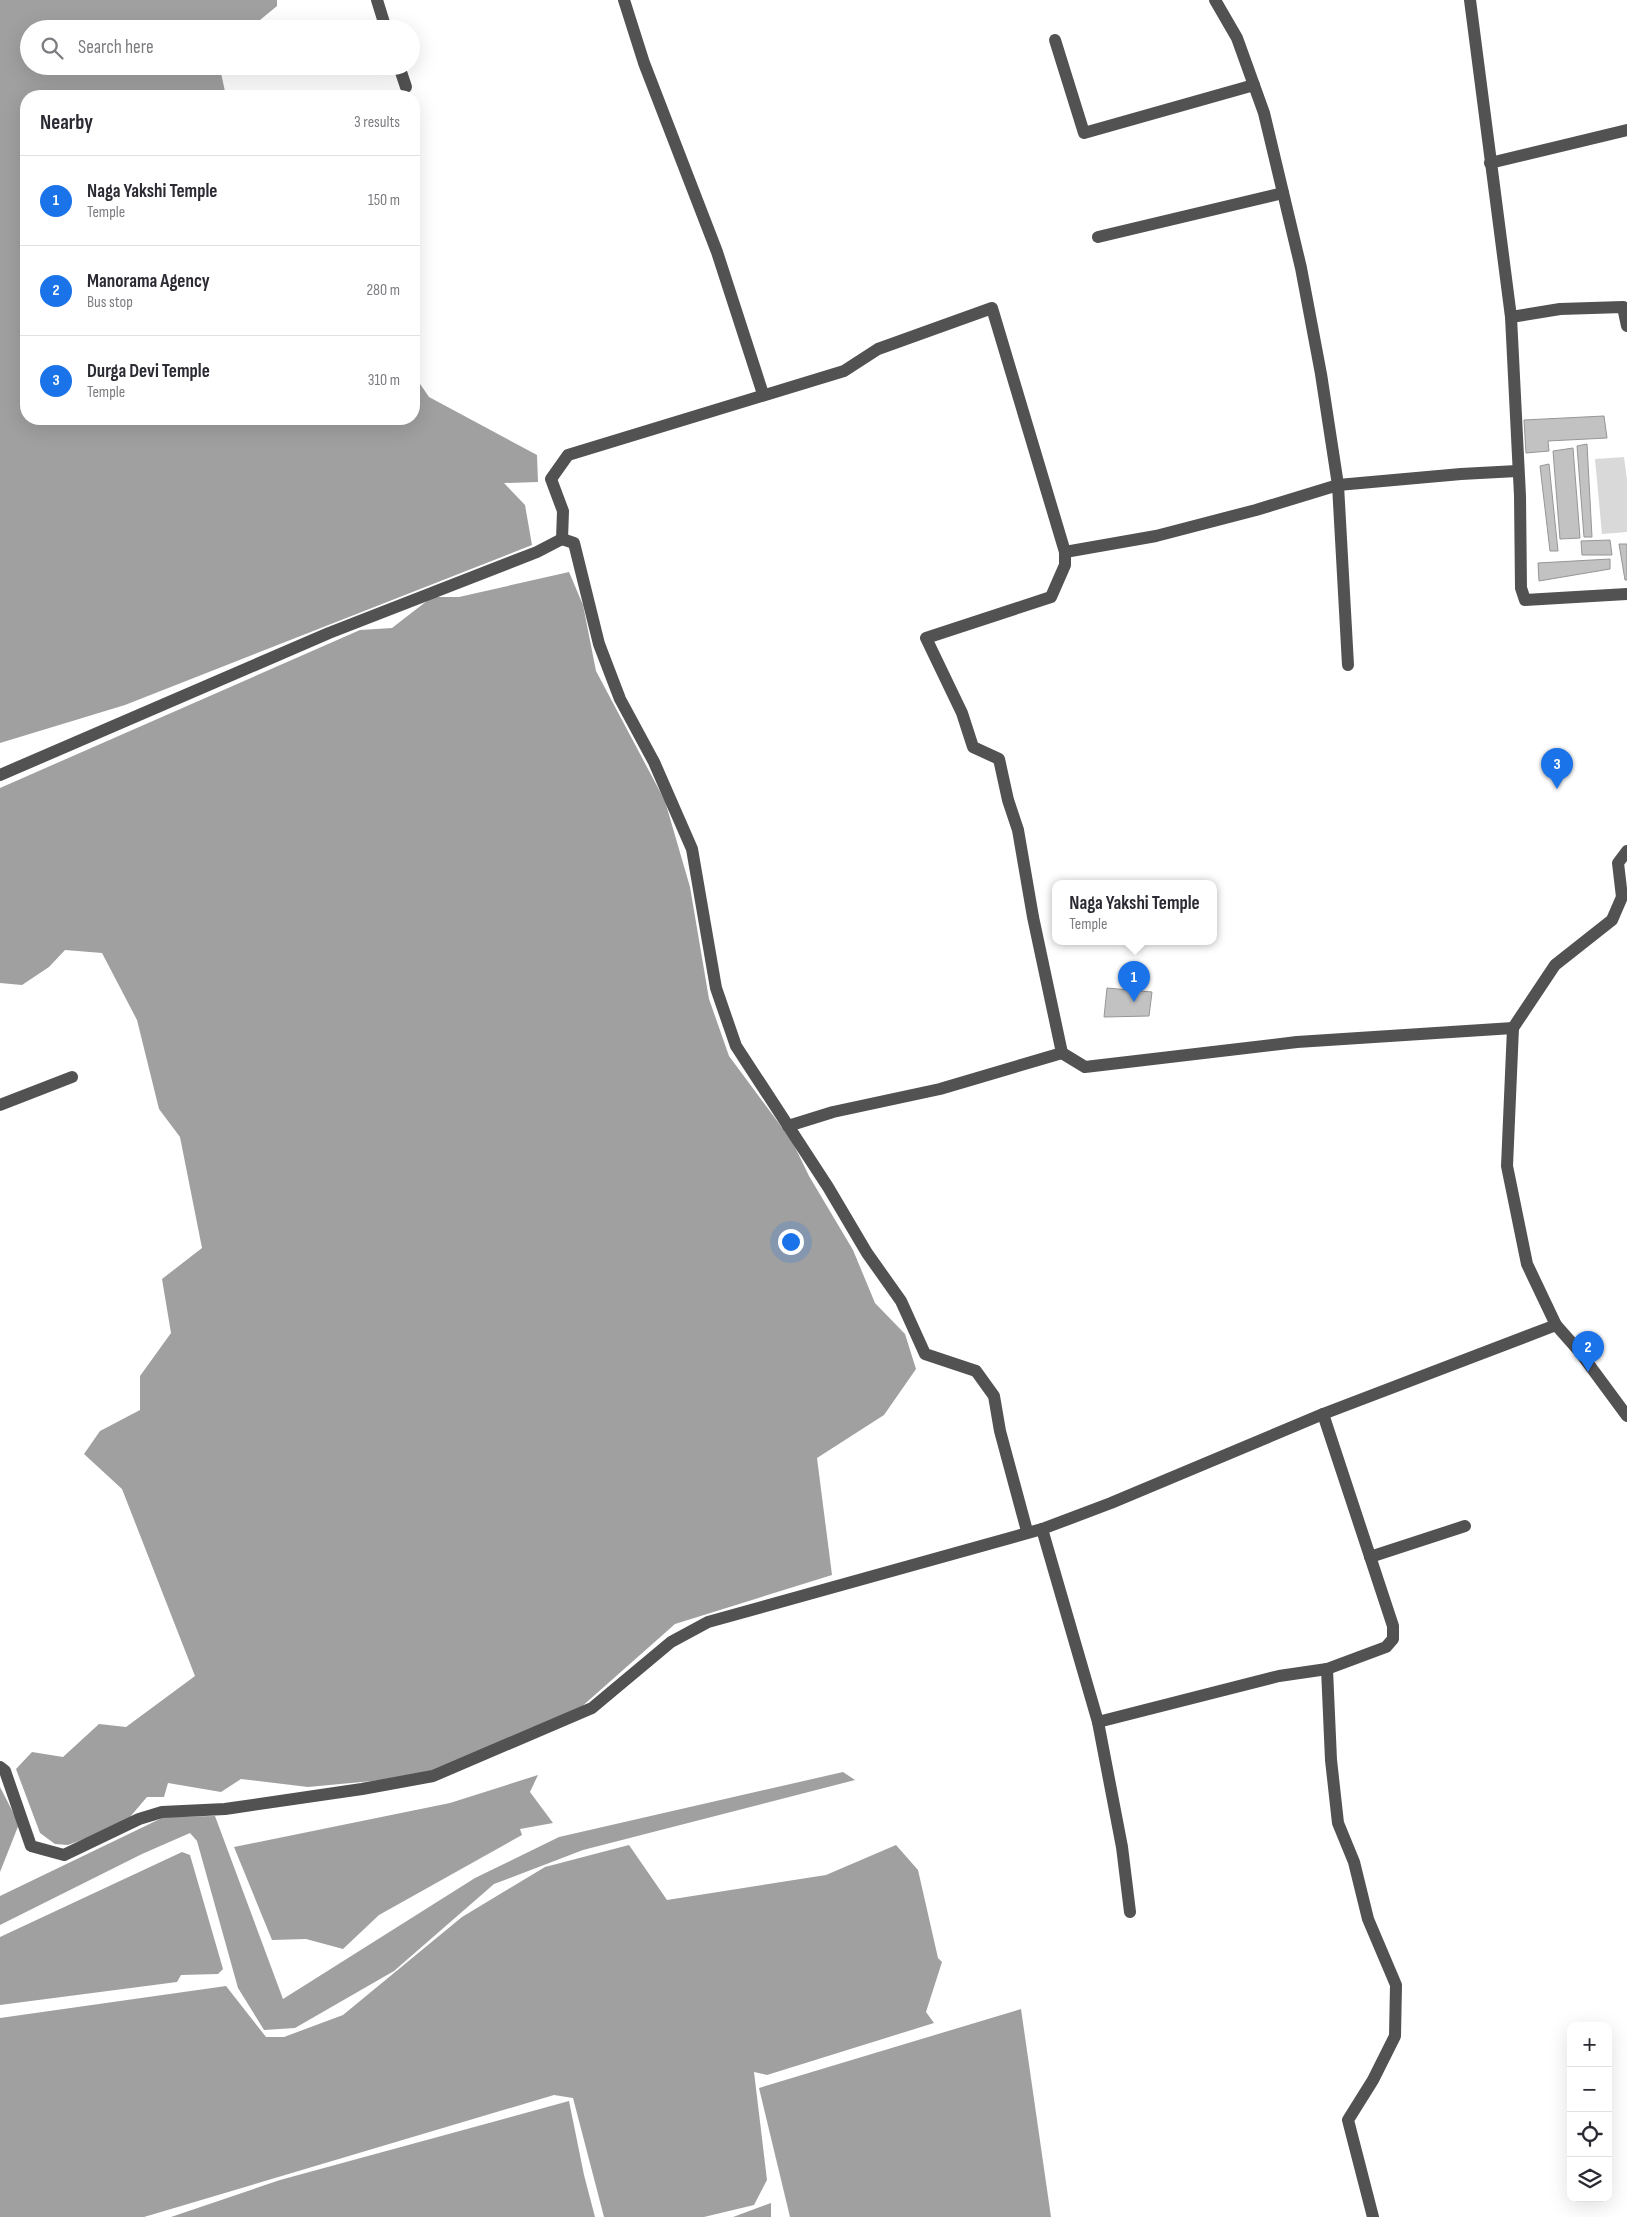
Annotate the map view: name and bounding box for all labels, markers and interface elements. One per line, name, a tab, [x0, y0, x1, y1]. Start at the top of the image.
search box	[20, 20, 420, 75]
icon: search	[38, 34, 66, 62]
text: Search here	[78, 36, 154, 59]
text: Nearby	[40, 110, 93, 135]
text: 3 results	[354, 113, 400, 132]
text: Naga Yakshi Temple	[87, 180, 217, 203]
text: 1	[53, 191, 59, 210]
text: 150 m	[368, 191, 400, 210]
text: Temple	[87, 203, 125, 222]
text: Manorama Agency	[87, 270, 210, 293]
text: 2	[52, 281, 60, 300]
text: 280 m	[366, 281, 400, 300]
text: Bus stop	[87, 293, 133, 312]
text: Durga Devi Temple	[87, 360, 210, 383]
text: 3	[52, 371, 60, 390]
text: 310 m	[368, 371, 400, 390]
text: Temple	[87, 383, 125, 402]
pin: 3	[1541, 748, 1573, 789]
popup	[1052, 880, 1217, 945]
text: Naga Yakshi Temple	[1069, 892, 1200, 915]
text: Temple	[1069, 915, 1107, 934]
pin: 1	[1118, 961, 1150, 1002]
your location	[778, 1229, 804, 1255]
pin: 2	[1572, 1331, 1604, 1372]
map controls	[1567, 2022, 1612, 2202]
button: +	[1567, 2022, 1612, 2067]
button: −	[1567, 2067, 1612, 2112]
button: locate	[1567, 2112, 1612, 2157]
button: layers	[1567, 2157, 1612, 2202]

